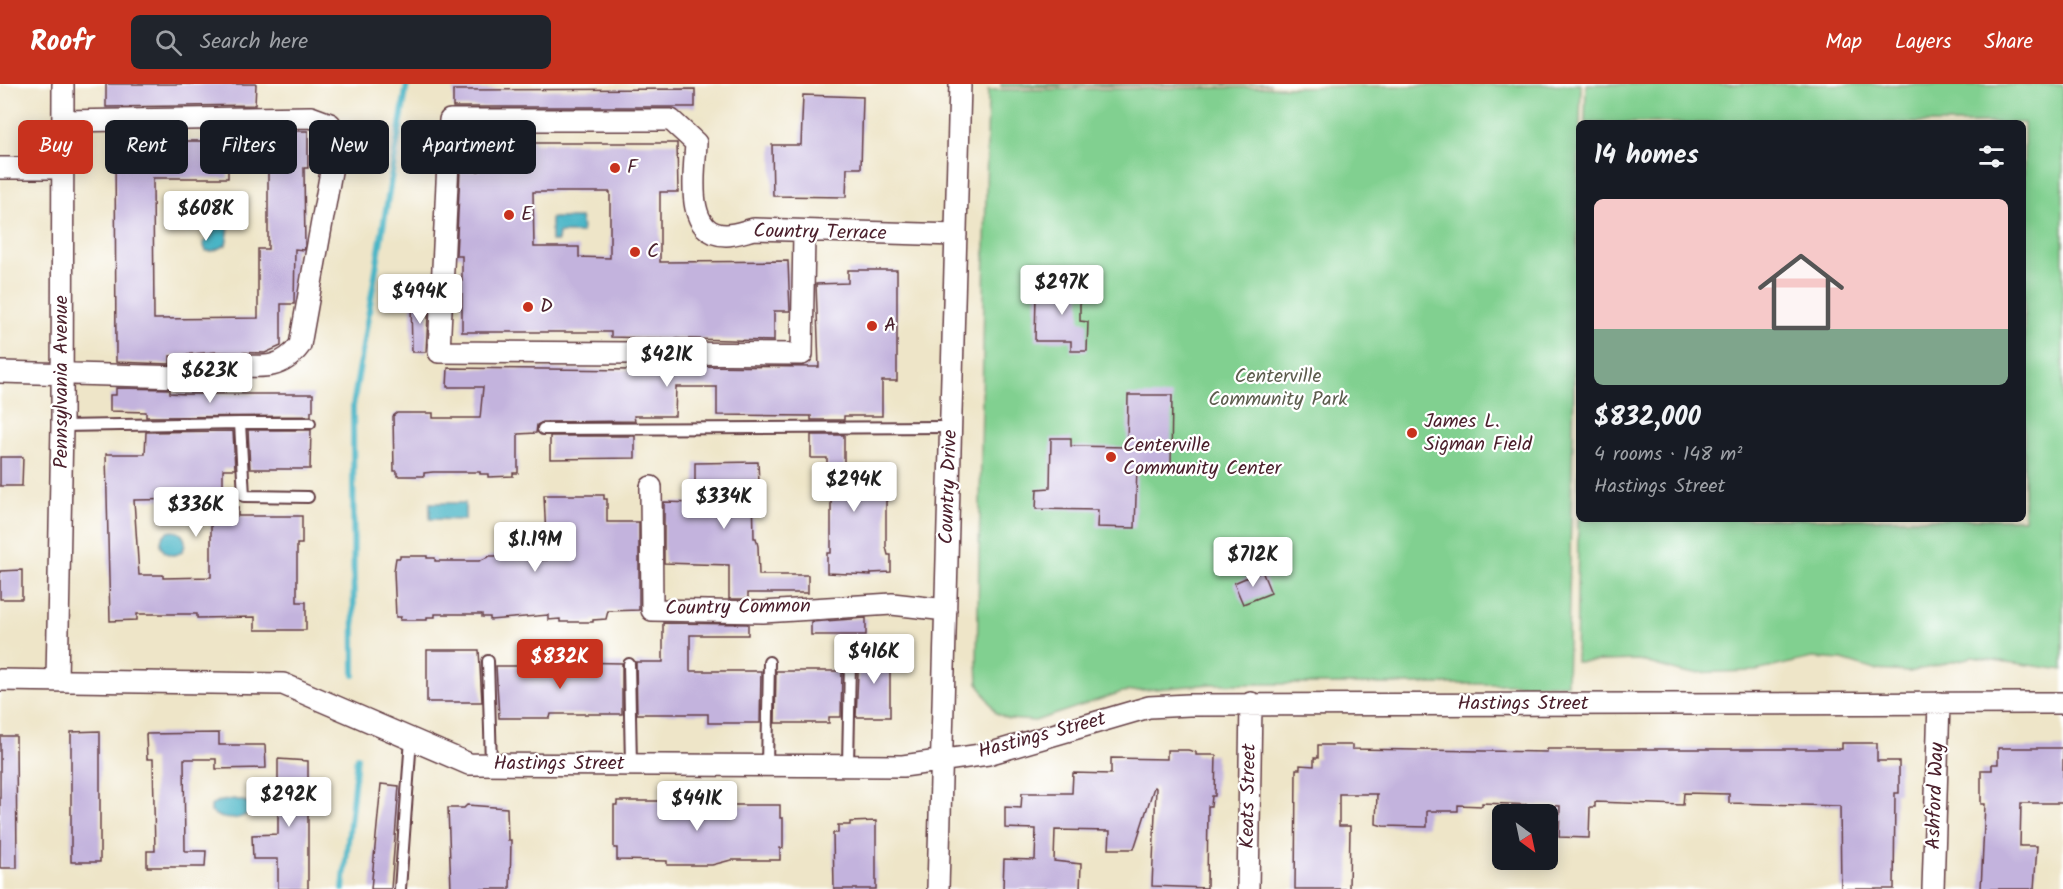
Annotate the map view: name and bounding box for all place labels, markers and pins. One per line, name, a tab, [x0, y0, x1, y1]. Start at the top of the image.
place label: F	[627, 152, 639, 184]
marker: F	[608, 161, 622, 175]
pin: $608K	[164, 191, 248, 242]
place label: E	[521, 199, 534, 231]
marker: E	[502, 208, 516, 222]
place label: C	[647, 236, 659, 268]
marker: C	[628, 245, 642, 259]
pin: $297K	[1020, 265, 1104, 316]
pin: $494K	[378, 274, 462, 325]
place label: D	[540, 291, 553, 323]
marker: D	[521, 300, 535, 314]
place label: A	[884, 310, 896, 342]
marker: A	[865, 319, 879, 333]
pin: $421K	[625, 337, 709, 388]
pin: $623K	[168, 353, 252, 404]
place label: James L. Sigman Field	[1424, 406, 1533, 461]
marker: James L. Sigman Field	[1405, 426, 1419, 440]
place label: Centerville Community Center	[1123, 430, 1282, 485]
marker: Centerville Community Center	[1104, 450, 1118, 464]
pin: $294K	[812, 462, 896, 513]
pin: $334K	[682, 479, 766, 530]
pin: $336K	[154, 487, 238, 538]
pin: $1.19M	[486, 522, 584, 573]
pin: $712K	[1211, 537, 1295, 588]
pin: $416K	[832, 634, 916, 685]
pin: $832K	[518, 639, 602, 690]
pin: $292K	[247, 777, 331, 828]
pin: $441K	[655, 781, 739, 832]

